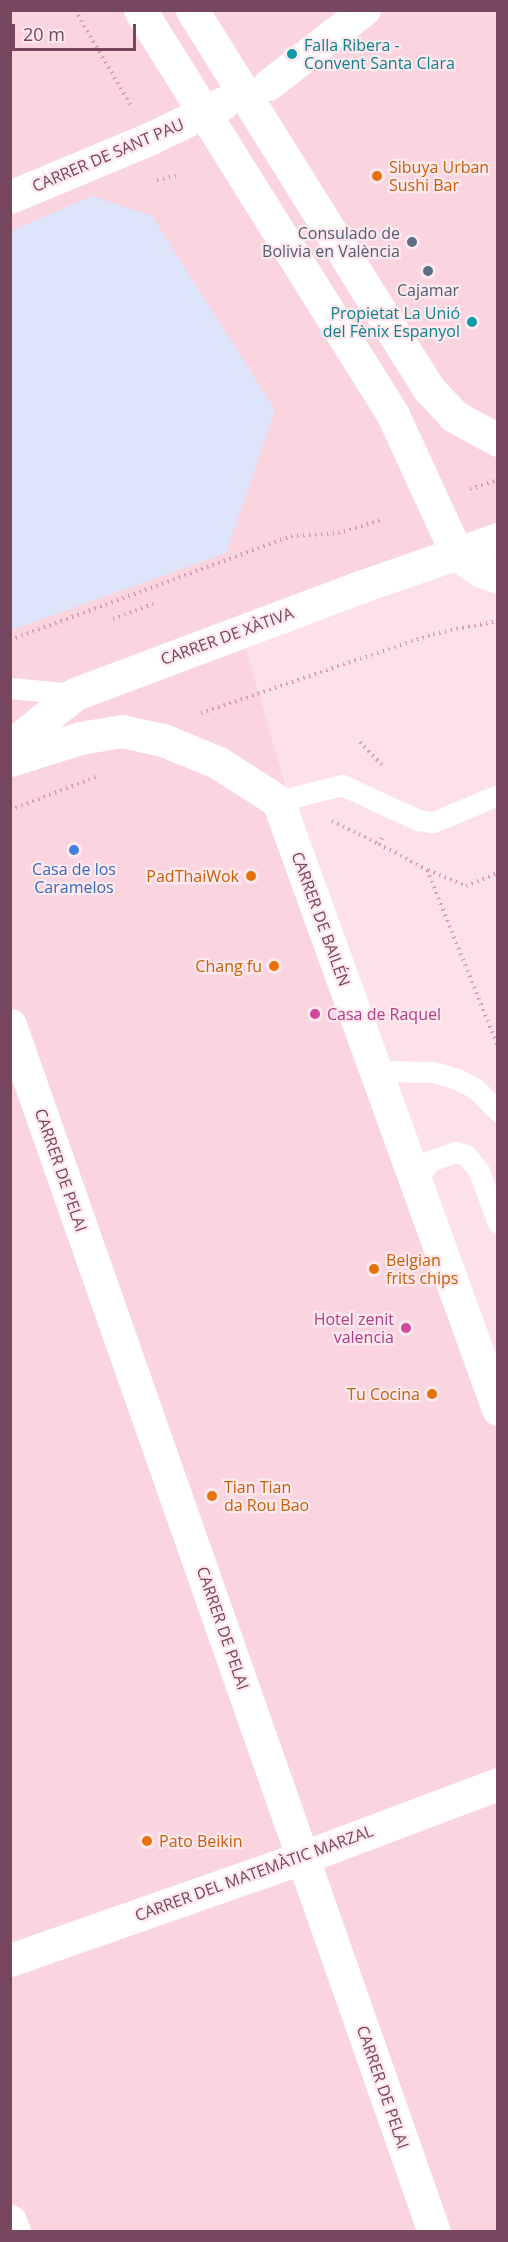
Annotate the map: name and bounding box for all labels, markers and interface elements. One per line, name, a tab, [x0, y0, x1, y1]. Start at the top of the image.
scale bar	[15, 12, 140, 50]
text: 20 m	[23, 22, 65, 46]
place label: Falla Ribera - Convent Santa Clara	[304, 35, 455, 73]
marker: Falla Ribera - Convent Santa Clara	[285, 47, 299, 61]
street label: CARRER DE SANT PAU	[29, 114, 187, 196]
place label: Sibuya Urban Sushi Bar	[389, 157, 489, 195]
marker: Sibuya Urban Sushi Bar	[370, 169, 384, 183]
place label: Consulado de Bolivia en València	[262, 223, 400, 261]
marker: Consulado de Bolivia en València	[405, 235, 419, 249]
marker: Cajamar	[421, 264, 435, 278]
place label: Cajamar	[397, 280, 459, 300]
place label: Propietat La Unió del Fènix Espanyol	[323, 303, 460, 341]
marker: Propietat La Unió del Fènix Espanyol	[465, 315, 479, 329]
street label: CARRER DE XÀTIVA	[158, 603, 296, 669]
marker: Casa de los Caramelos	[67, 843, 81, 857]
street label: CARRER DE BAILÉN	[288, 849, 354, 989]
place label: Casa de los Caramelos	[32, 859, 116, 897]
place label: PadThaiWok	[146, 866, 239, 886]
marker: PadThaiWok	[244, 869, 258, 883]
place label: Chang fu	[195, 956, 262, 976]
marker: Chang fu	[267, 959, 281, 973]
place label: Casa de Raquel	[327, 1004, 441, 1024]
marker: Casa de Raquel	[308, 1007, 322, 1021]
street label: CARRER DE PELAI	[31, 1106, 91, 1234]
place label: Belgian frits chips	[386, 1250, 458, 1288]
marker: Belgian frits chips	[367, 1262, 381, 1276]
place label: Hotel zenit valencia	[314, 1309, 394, 1347]
marker: Hotel zenit valencia	[399, 1321, 413, 1335]
place label: Tu Cocina	[347, 1384, 420, 1404]
marker: Tu Cocina	[425, 1387, 439, 1401]
place label: Tian Tian da Rou Bao	[224, 1477, 309, 1515]
marker: Tian Tian da Rou Bao	[205, 1489, 219, 1503]
street label: CARRER DE PELAI	[193, 1564, 253, 1692]
street label: CARRER DEL MATEMÀTIC MARZAL	[132, 1821, 376, 1925]
place label: Pato Beikin	[159, 1831, 243, 1851]
marker: Pato Beikin	[140, 1834, 154, 1848]
street label: CARRER DE PELAI	[353, 2023, 413, 2151]

